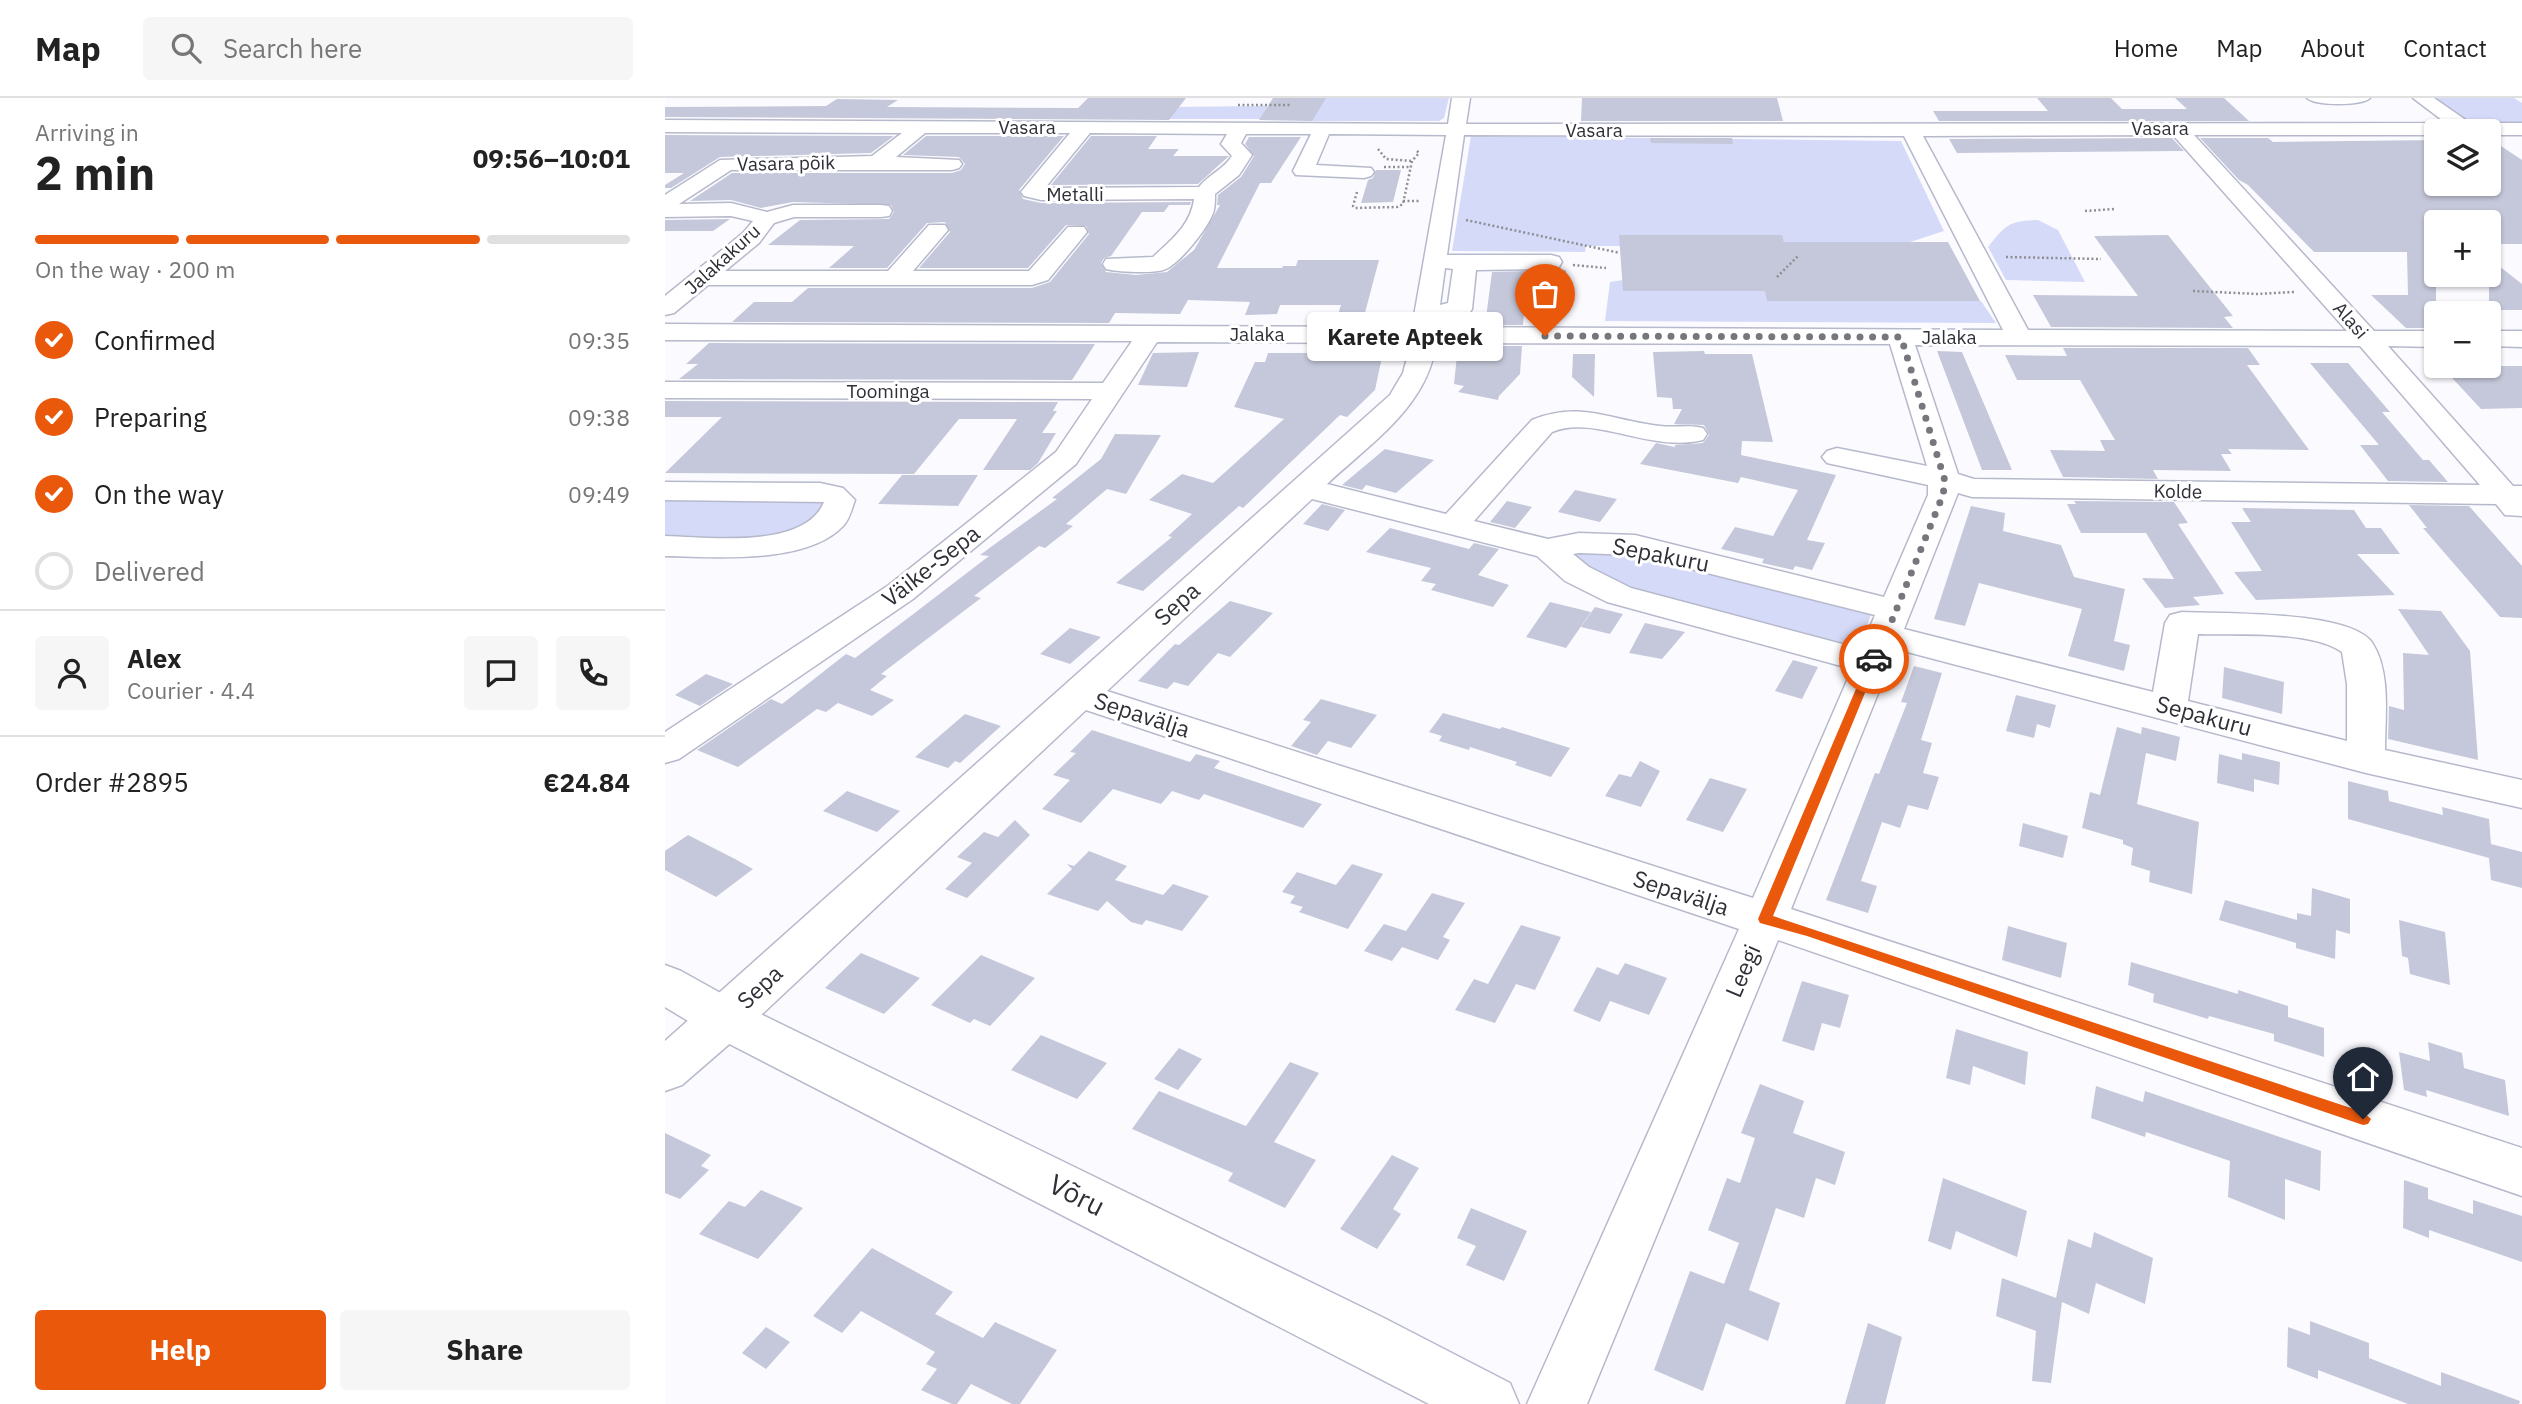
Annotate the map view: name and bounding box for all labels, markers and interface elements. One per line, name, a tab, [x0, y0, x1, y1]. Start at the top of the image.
search box	[143, 17, 633, 80]
text: Map	[35, 27, 101, 70]
icon: search	[167, 29, 205, 67]
text: Search here	[223, 31, 362, 65]
text: Home	[2114, 32, 2178, 64]
text: Map	[2216, 32, 2262, 64]
text: About	[2300, 32, 2365, 64]
text: Contact	[2403, 32, 2487, 64]
street label: Vasara	[998, 115, 1056, 139]
street label: Vasara	[2131, 116, 2189, 140]
text: Arriving in	[35, 117, 139, 147]
street label: Vasara	[1565, 118, 1623, 142]
map controls	[2424, 119, 2501, 378]
button: layers	[2424, 119, 2501, 196]
text: 09:56–10:01	[473, 141, 630, 175]
text: 2 min	[35, 143, 155, 203]
street label: Vasara põik	[737, 150, 835, 176]
street label: Metalli	[1046, 182, 1104, 206]
button: +	[2424, 210, 2501, 287]
street label: Jalakakuru	[679, 219, 765, 299]
text: On the way · 200 m	[35, 254, 235, 284]
pin	[1515, 264, 1575, 336]
icon: bag	[1526, 275, 1564, 313]
street label: Alasi	[2328, 296, 2374, 344]
button: −	[2424, 301, 2501, 378]
callout: Karete Apteek	[1307, 312, 1503, 360]
icon: check	[35, 321, 73, 359]
text: Karete Apteek	[1327, 321, 1483, 351]
street label: Jalaka	[1229, 322, 1285, 346]
text: Confirmed	[94, 323, 216, 357]
text: 09:35	[568, 325, 630, 355]
street label: Jalaka	[1921, 325, 1977, 349]
street label: Toominga	[846, 379, 930, 403]
icon: check	[35, 398, 73, 436]
text: Preparing	[94, 400, 207, 434]
text: 09:38	[568, 402, 630, 432]
icon: check	[35, 475, 73, 513]
text: On the way	[94, 477, 224, 511]
text: 09:49	[568, 479, 630, 509]
street label: Kolde	[2153, 479, 2203, 503]
street label: Väike-Sepa	[875, 518, 985, 613]
street label: Sepakuru	[1610, 530, 1712, 578]
text: Delivered	[94, 554, 205, 588]
street label: Sepa	[1147, 575, 1206, 632]
courier	[1839, 624, 1909, 694]
button: person	[35, 636, 109, 710]
button: chat	[464, 636, 538, 710]
button: phone	[556, 636, 630, 710]
icon: car	[1855, 640, 1893, 678]
text: Alex	[127, 641, 181, 675]
text: Courier · 4.4	[127, 675, 255, 705]
street label: Sepavälja	[1091, 684, 1194, 744]
street label: Sepakuru	[2153, 688, 2256, 742]
text: Order #2895	[35, 765, 189, 799]
text: €24.84	[543, 765, 630, 799]
street label: Sepavälja	[1630, 862, 1733, 922]
street label: Leegi	[1718, 940, 1767, 1002]
street label: Sepa	[730, 958, 788, 1015]
pin	[2333, 1047, 2393, 1119]
icon: home	[2344, 1058, 2382, 1096]
street label: Võru	[1043, 1165, 1111, 1224]
button: Help	[35, 1310, 326, 1390]
button: Share	[340, 1310, 630, 1390]

